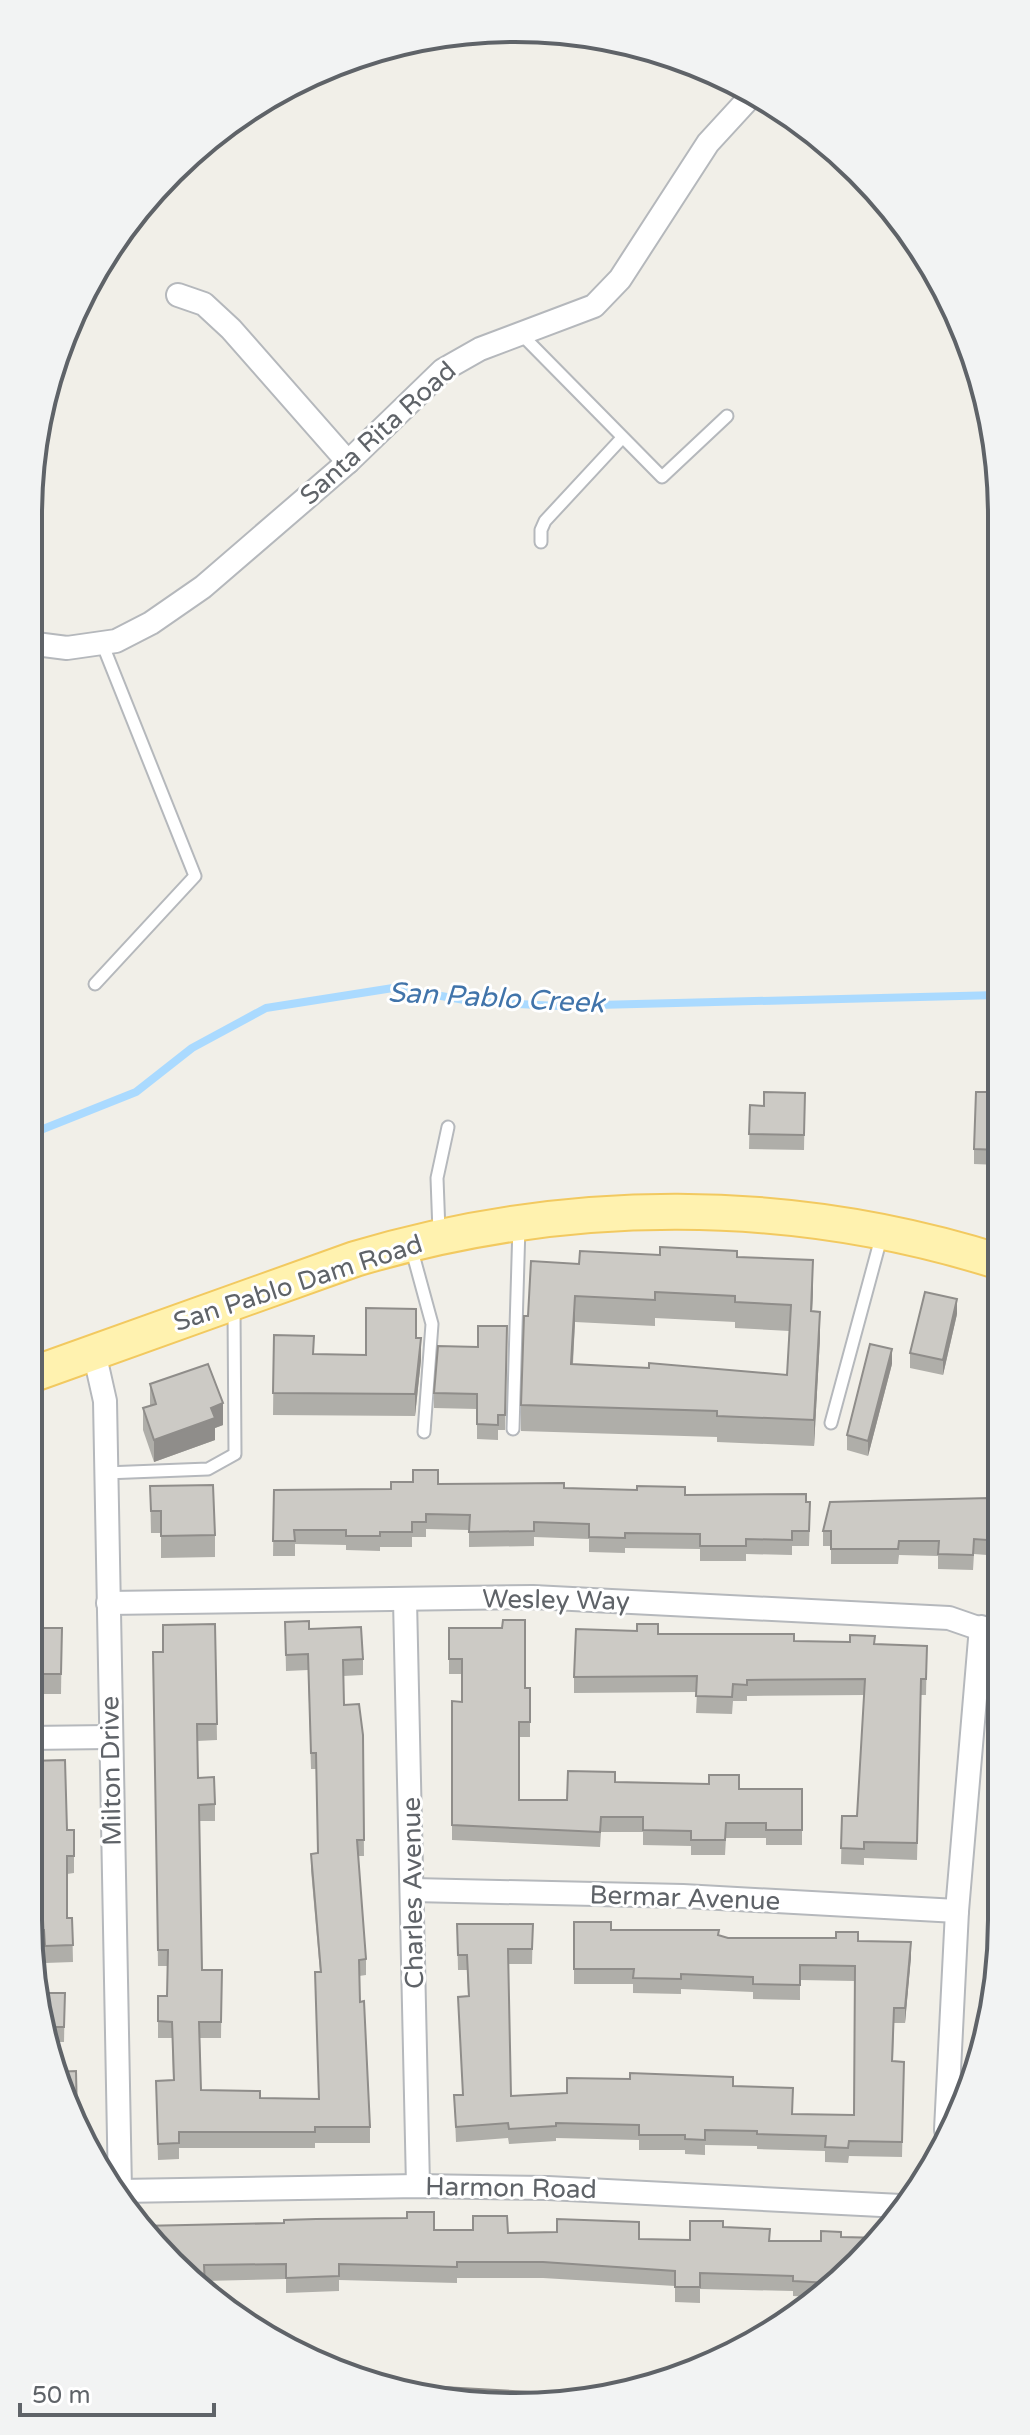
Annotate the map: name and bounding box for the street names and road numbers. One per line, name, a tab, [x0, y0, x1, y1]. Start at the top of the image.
street label: Santa Rita Road	[294, 355, 462, 511]
street label: San Pablo Dam Road	[170, 1228, 426, 1338]
street label: Wesley Way	[482, 1583, 630, 1617]
street label: Milton Drive	[94, 1696, 128, 1846]
street label: Charles Avenue	[396, 1797, 430, 1989]
street label: Bermar Avenue	[589, 1879, 781, 1917]
street label: Harmon Road	[425, 2171, 597, 2205]

